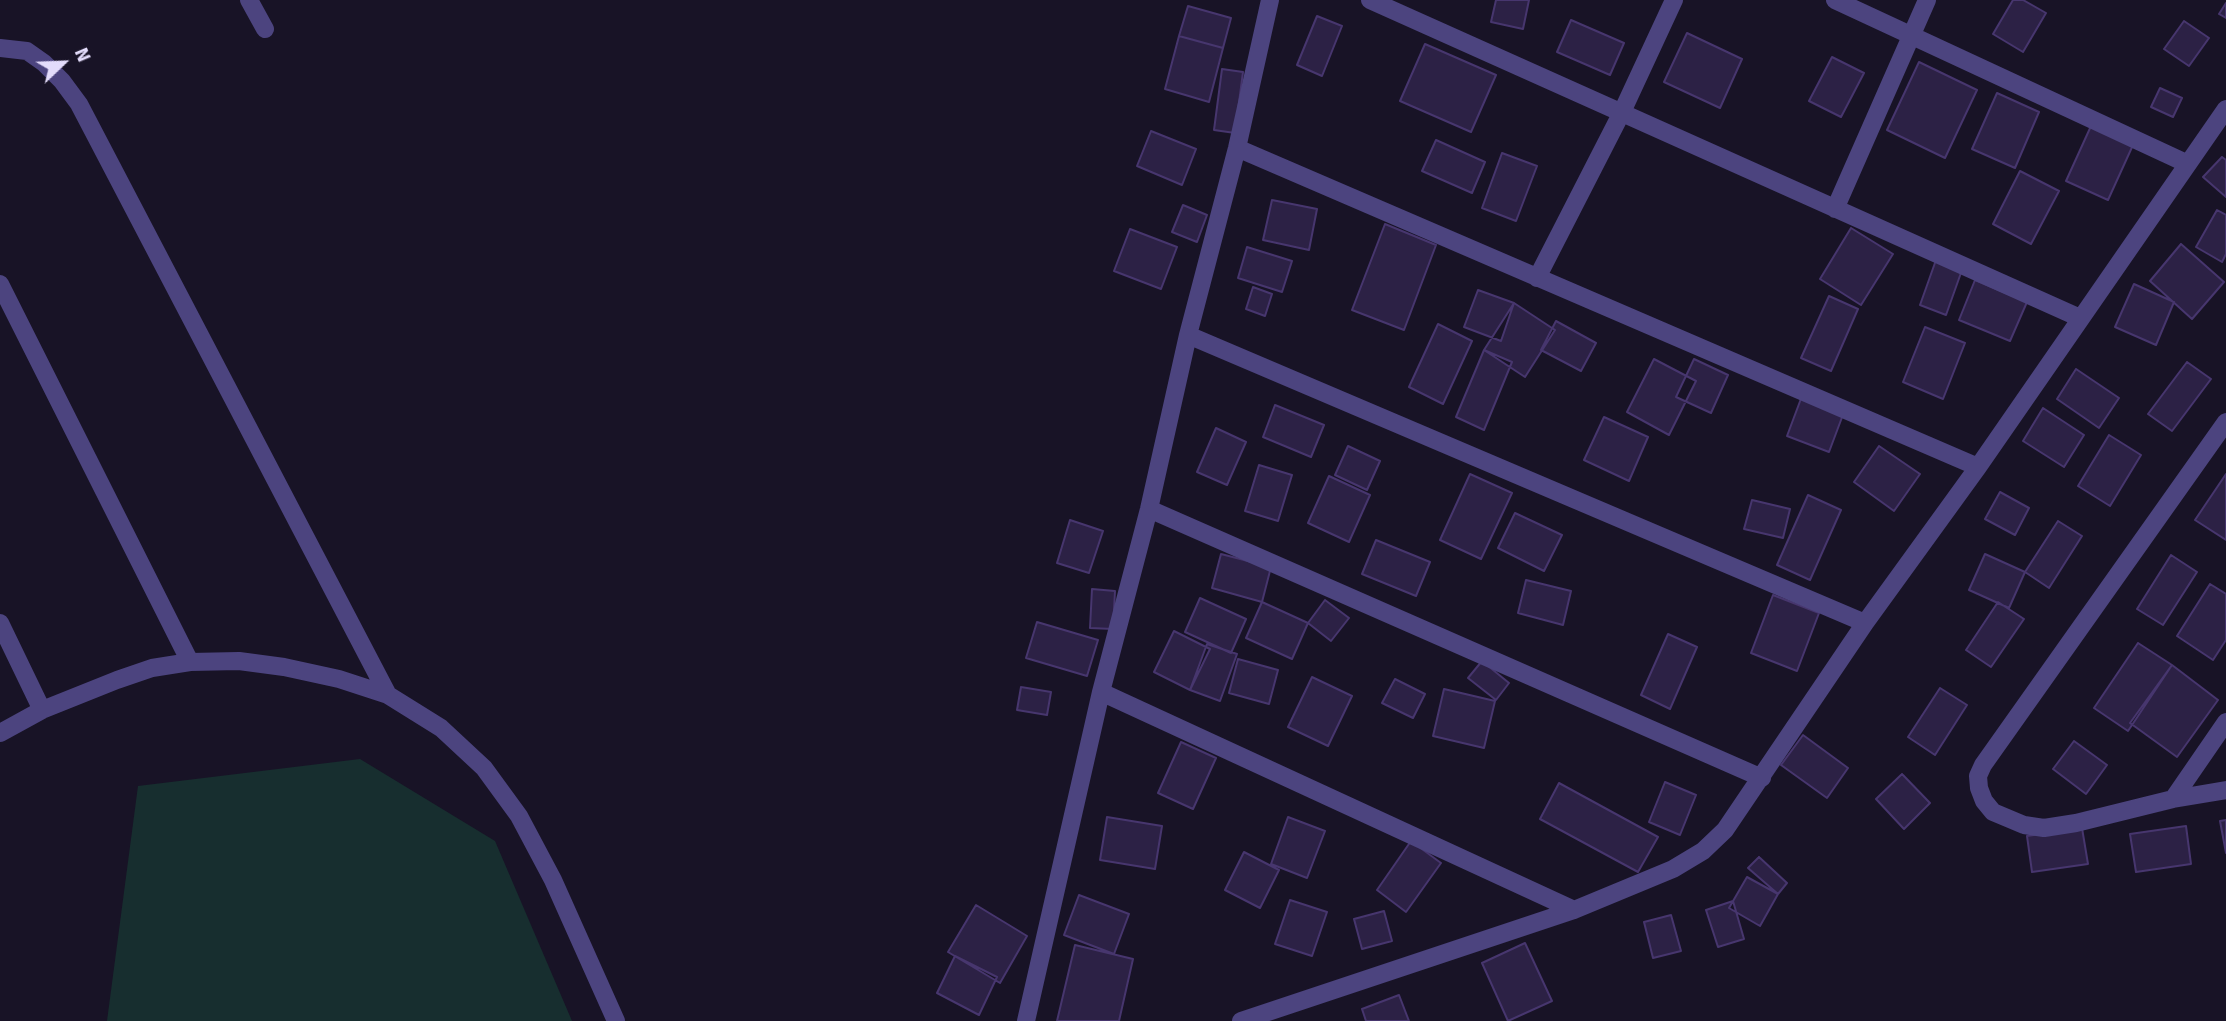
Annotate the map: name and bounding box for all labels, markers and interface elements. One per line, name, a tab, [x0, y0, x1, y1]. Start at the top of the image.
north arrow	[28, 28, 98, 98]
text: N	[69, 44, 96, 66]

